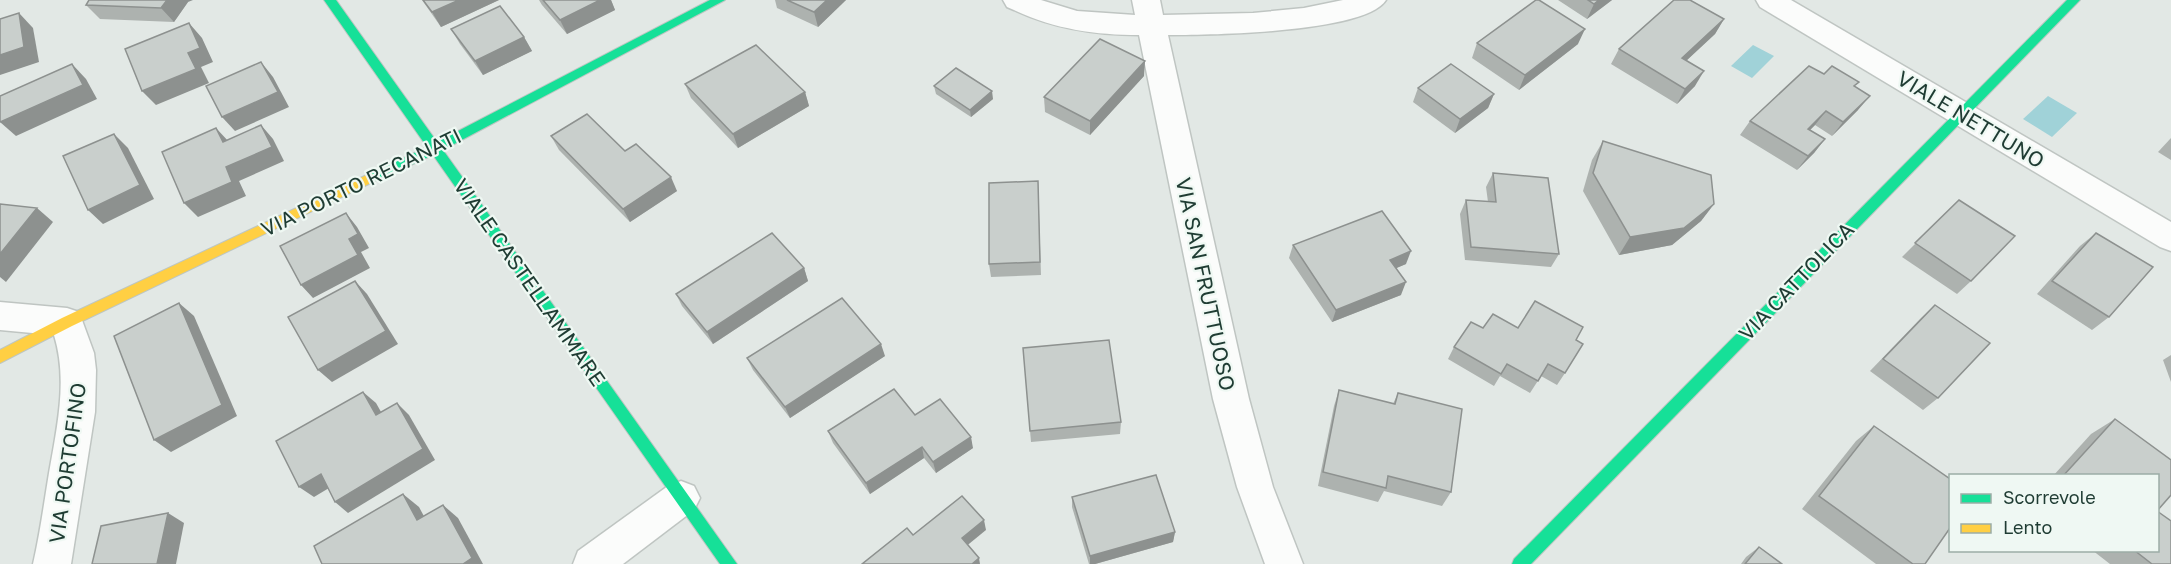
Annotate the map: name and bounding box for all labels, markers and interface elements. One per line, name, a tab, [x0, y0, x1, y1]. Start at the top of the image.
street label: VIALE NETTUNO	[1893, 65, 2049, 173]
street label: VIA PORTO RECANATI	[257, 122, 465, 242]
street label: VIALE CASTELLAMMARE	[448, 173, 612, 391]
street label: VIA SAN FRUTTUOSO	[1171, 175, 1241, 393]
street label: VIA CATTOLICA	[1733, 216, 1859, 346]
street label: VIA PORTOFINO	[43, 381, 91, 545]
legend	[1949, 474, 2159, 552]
text: Scorrevole	[2003, 486, 2096, 508]
text: Lento	[2003, 516, 2052, 538]

